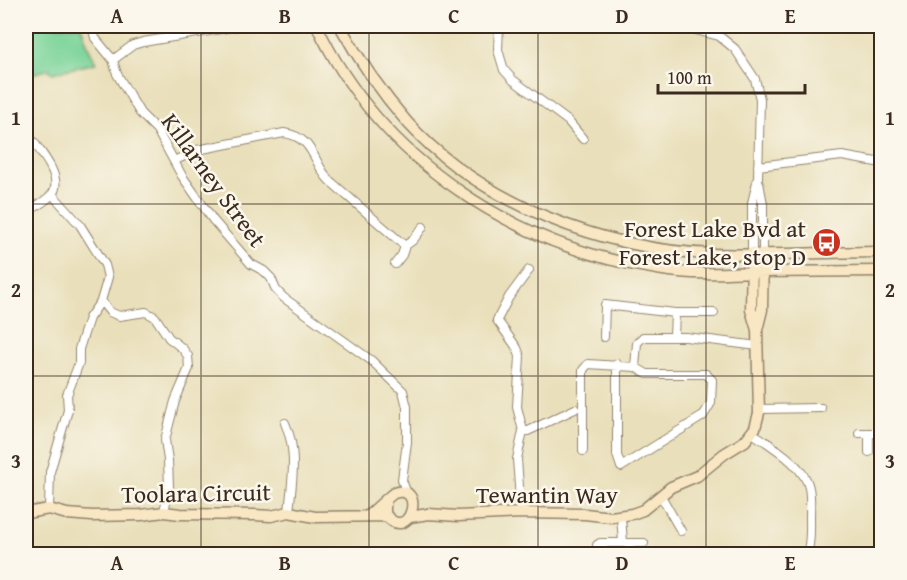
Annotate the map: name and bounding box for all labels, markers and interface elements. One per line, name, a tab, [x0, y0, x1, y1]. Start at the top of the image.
text: A	[111, 1, 124, 30]
text: B	[279, 1, 291, 30]
text: C	[448, 1, 460, 30]
text: D	[615, 1, 629, 30]
text: E	[785, 1, 796, 30]
scale bar	[658, 57, 805, 95]
text: 100 m	[667, 64, 712, 91]
text: 1	[11, 103, 21, 132]
text: 1	[885, 103, 895, 132]
street label: Killarney Street	[153, 106, 275, 255]
place label: Forest Lake Bvd at Forest Lake, stop D	[619, 211, 807, 274]
bus stop icon: Forest Lake Bvd at Forest Lake, stop D	[811, 226, 843, 258]
text: 2	[11, 275, 21, 304]
text: 2	[885, 275, 895, 304]
text: 3	[11, 446, 21, 475]
text: 3	[885, 446, 895, 475]
street label: Toolara Circuit	[121, 474, 272, 512]
street label: Tewantin Way	[476, 477, 618, 512]
text: A	[111, 548, 124, 577]
text: B	[279, 548, 291, 577]
text: C	[448, 548, 460, 577]
text: D	[615, 548, 629, 577]
text: E	[785, 548, 796, 577]

